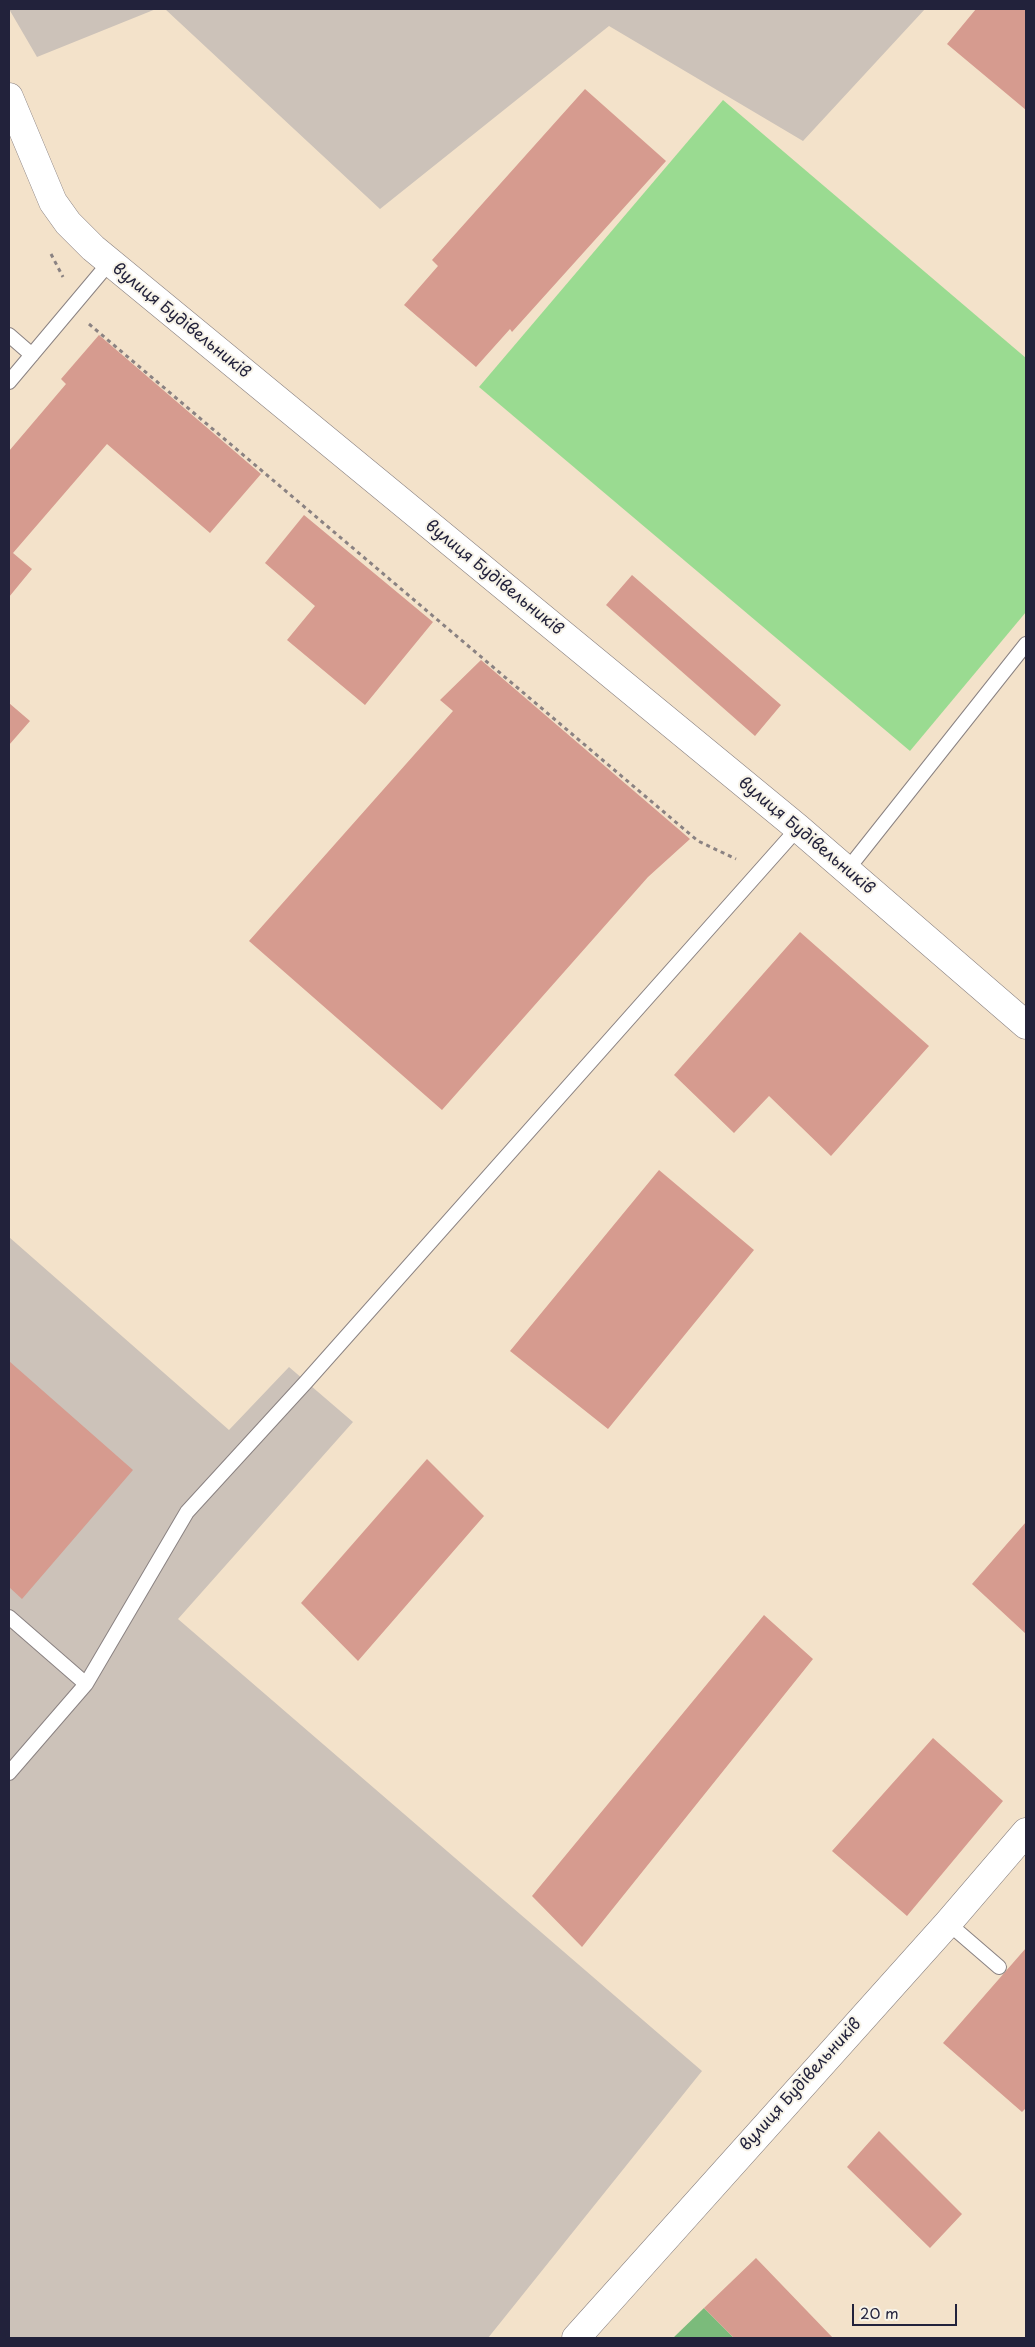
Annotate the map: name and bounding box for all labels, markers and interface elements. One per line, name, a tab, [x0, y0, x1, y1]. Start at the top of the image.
street label: вулиця Будівельників	[108, 259, 254, 383]
street label: вулиця Будівельників	[421, 516, 567, 640]
street label: вулиця Будівельників	[734, 773, 878, 899]
street label: вулиця Будівельників	[736, 2015, 866, 2155]
scale bar	[855, 2294, 960, 2326]
text: 20 m	[860, 2301, 899, 2324]

